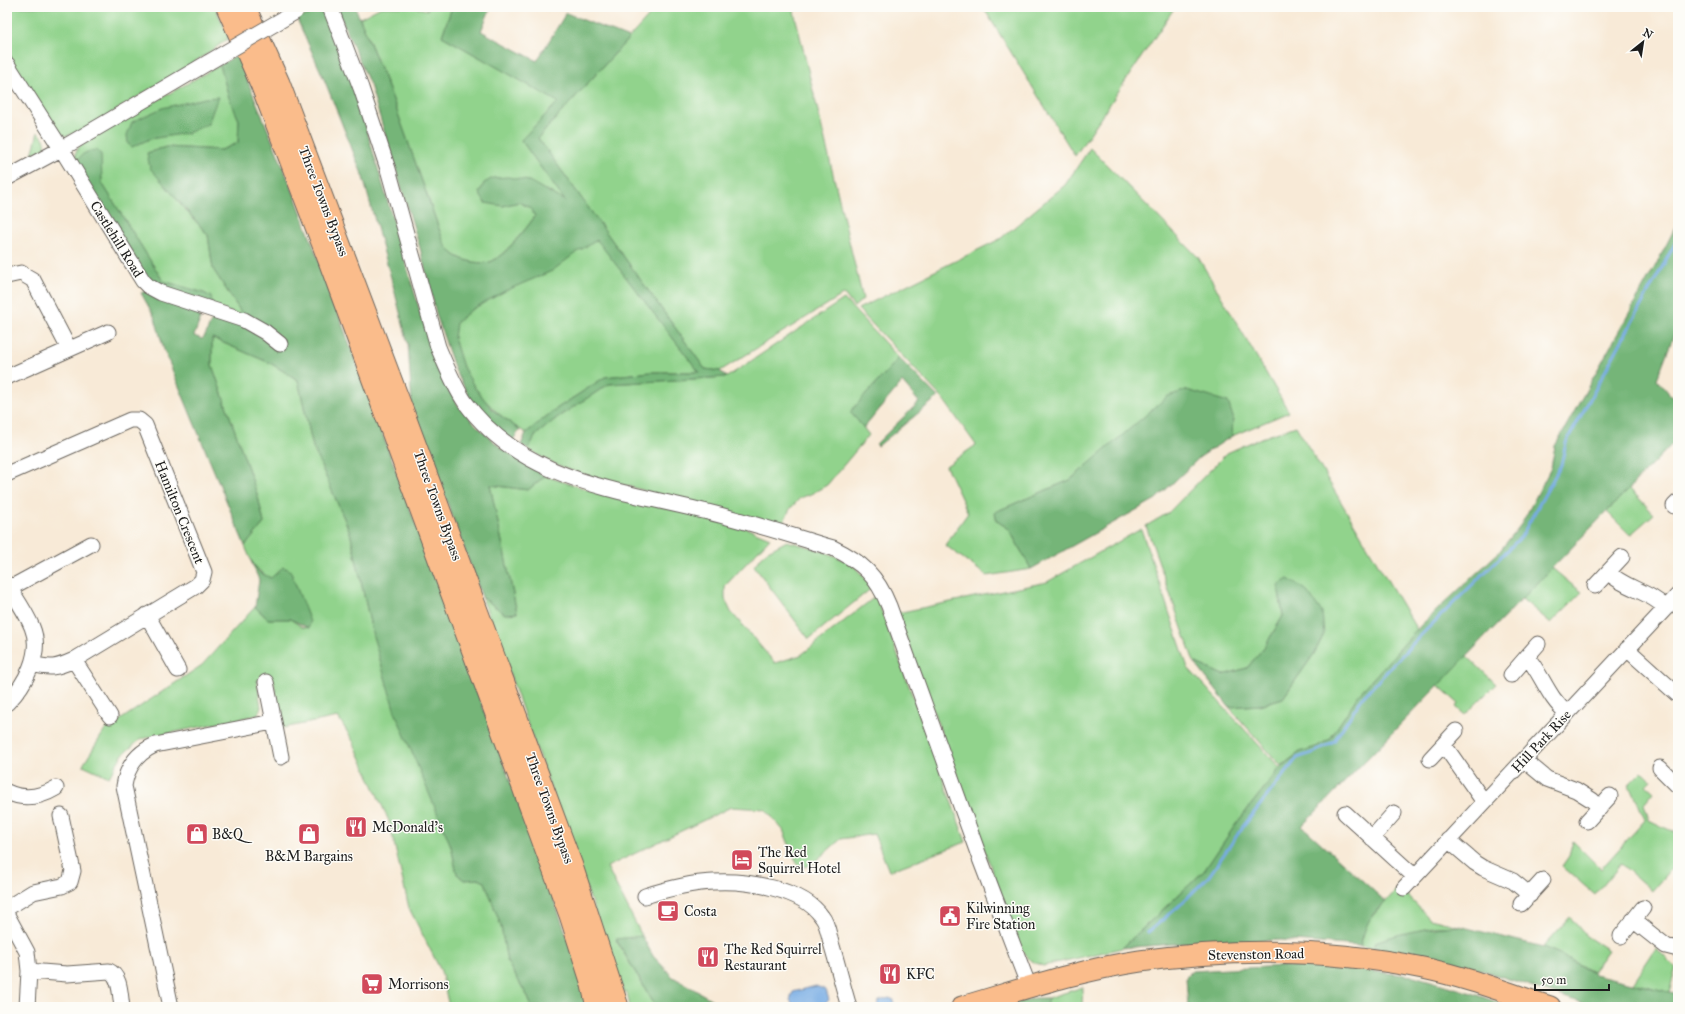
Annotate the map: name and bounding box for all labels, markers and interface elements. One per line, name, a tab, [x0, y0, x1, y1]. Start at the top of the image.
north arrow	[1623, 22, 1663, 62]
text: N	[1640, 26, 1656, 42]
street label: Three Towns Bypass	[295, 144, 352, 259]
street label: Castlehill Road	[86, 198, 147, 281]
street label: Three Towns Bypass	[410, 448, 465, 563]
street label: Hamilton Crescent	[151, 458, 208, 566]
street label: Hill Park Rise	[1508, 706, 1575, 776]
street label: Three Towns Bypass	[522, 751, 577, 866]
restaurant icon: McDonald's	[343, 814, 369, 840]
place label: McDonald's	[372, 819, 443, 836]
shop icon: B&Q	[184, 821, 210, 847]
shop icon: B&M Bargains	[296, 821, 322, 847]
place label: B&Q	[212, 826, 253, 843]
place label: The Red Squirrel Hotel	[758, 844, 841, 878]
hotel icon: The Red Squirrel Hotel	[729, 847, 755, 873]
place label: B&M Bargains	[265, 848, 353, 865]
cafe icon: Costa	[655, 898, 681, 924]
place label: Kilwinning Fire Station	[966, 900, 1036, 933]
place label: Costa	[684, 903, 717, 920]
public building icon: Kilwinning Fire Station	[937, 903, 963, 929]
place label: The Red Squirrel Restaurant	[724, 941, 822, 974]
restaurant icon: The Red Squirrel Restaurant	[695, 944, 721, 970]
street label: Stevenston Road	[1208, 945, 1304, 964]
restaurant icon: KFC	[877, 961, 903, 987]
place label: KFC	[906, 966, 935, 983]
scale bar	[1535, 966, 1609, 992]
supermarket icon: Morrisons	[359, 971, 385, 997]
text: 50 m	[1541, 973, 1566, 987]
place label: Morrisons	[388, 976, 449, 993]

